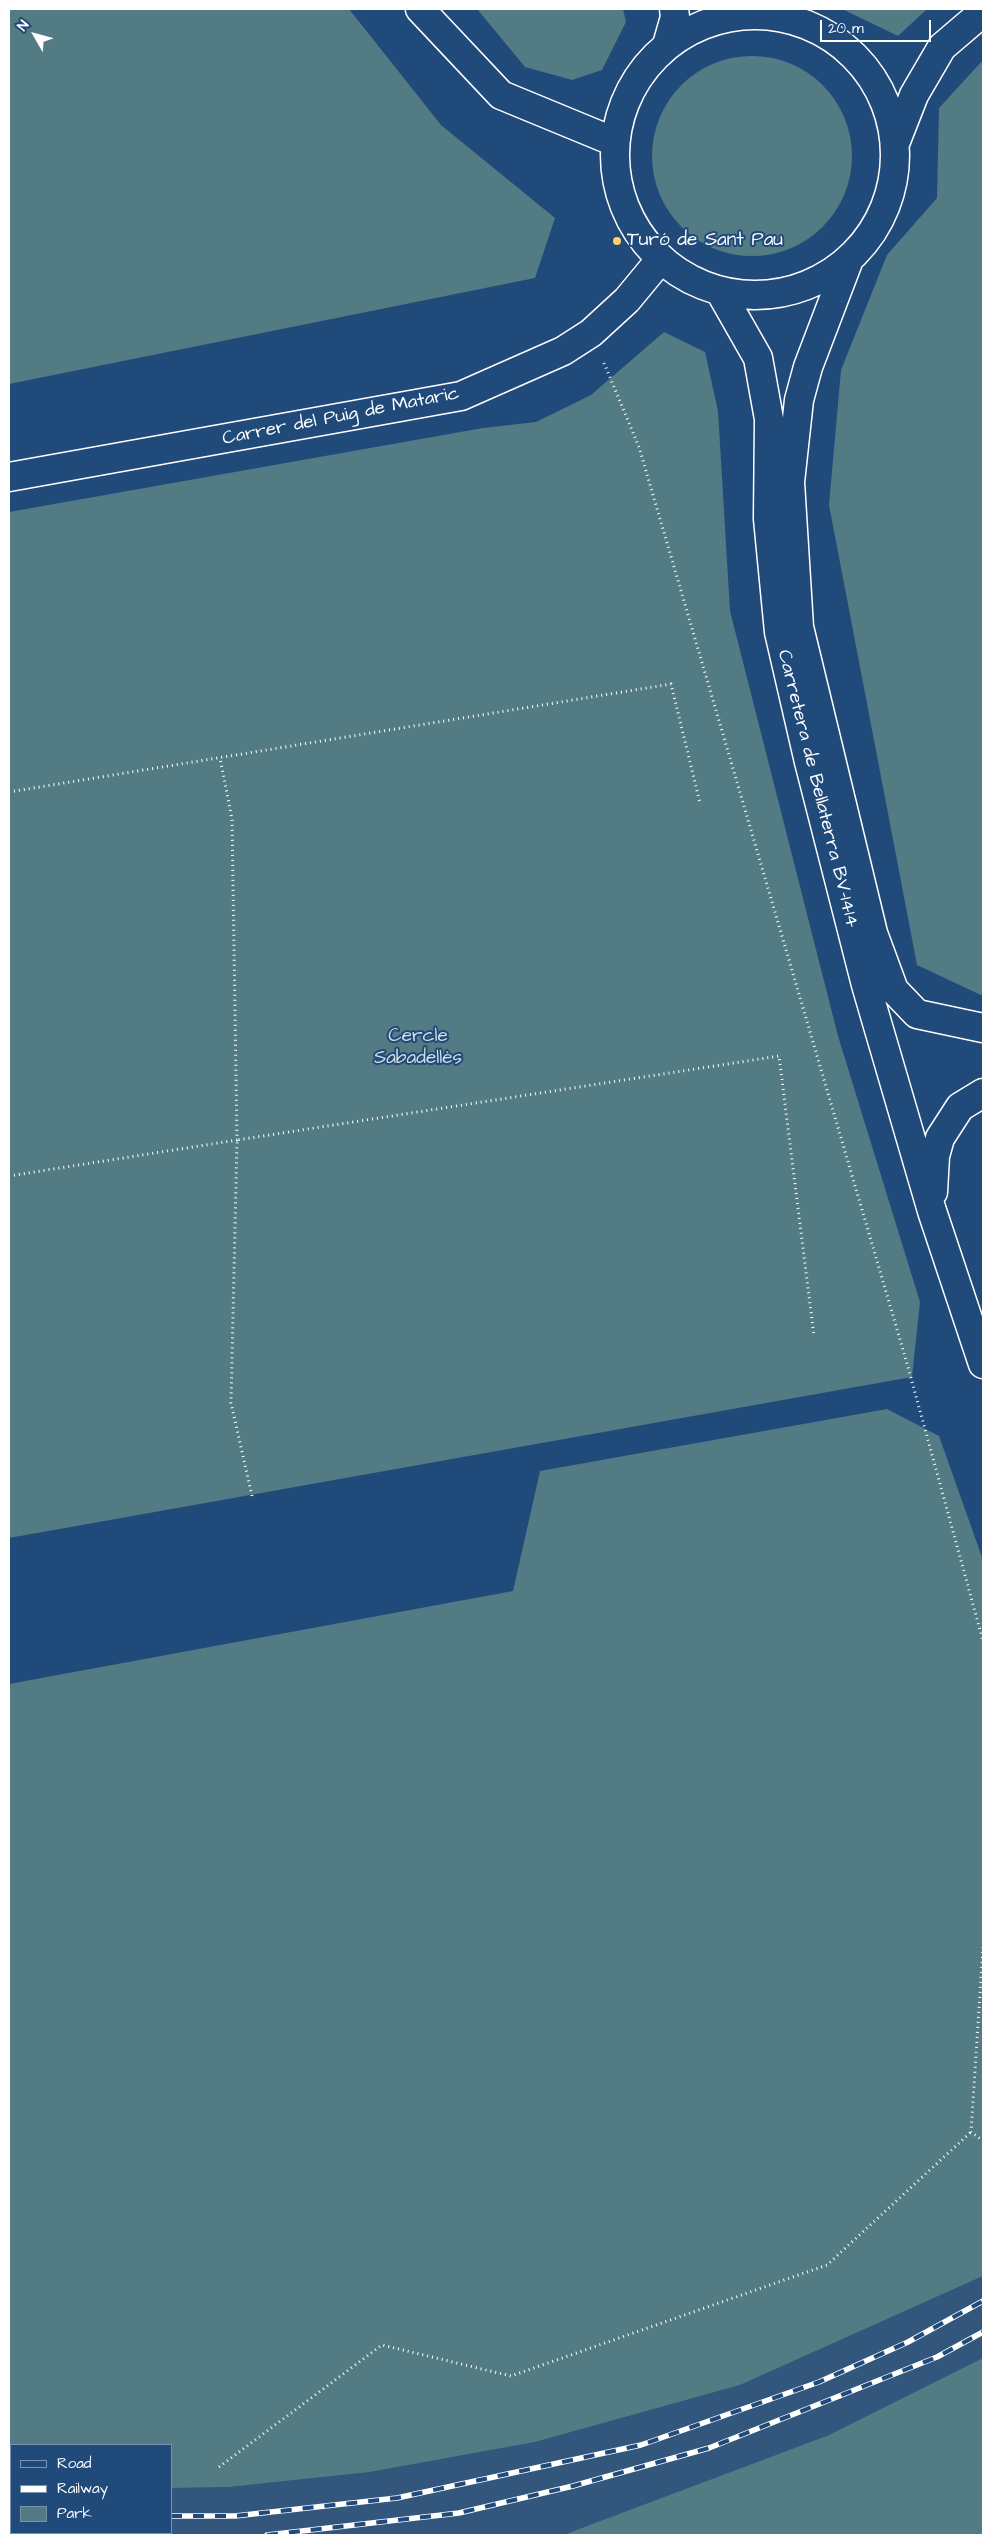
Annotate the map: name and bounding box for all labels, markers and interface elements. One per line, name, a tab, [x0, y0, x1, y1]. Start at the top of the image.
north arrow	[10, 10, 60, 60]
scale bar	[822, 10, 933, 42]
text: N	[13, 16, 34, 35]
text: 20 m	[828, 18, 864, 39]
place label: Turó de Sant Pau	[627, 230, 783, 252]
marker: Turó de Sant Pau	[611, 235, 623, 247]
street label: Carrer del Puig de Mataric	[221, 383, 461, 451]
street label: Carretera de Bellaterra BV-1414	[771, 648, 863, 930]
park label: Cercle Sabadellès	[374, 1026, 462, 1070]
legend	[10, 2444, 172, 2534]
text: Road	[57, 2453, 91, 2474]
text: Railway	[57, 2478, 108, 2499]
text: Park	[57, 2503, 92, 2524]

